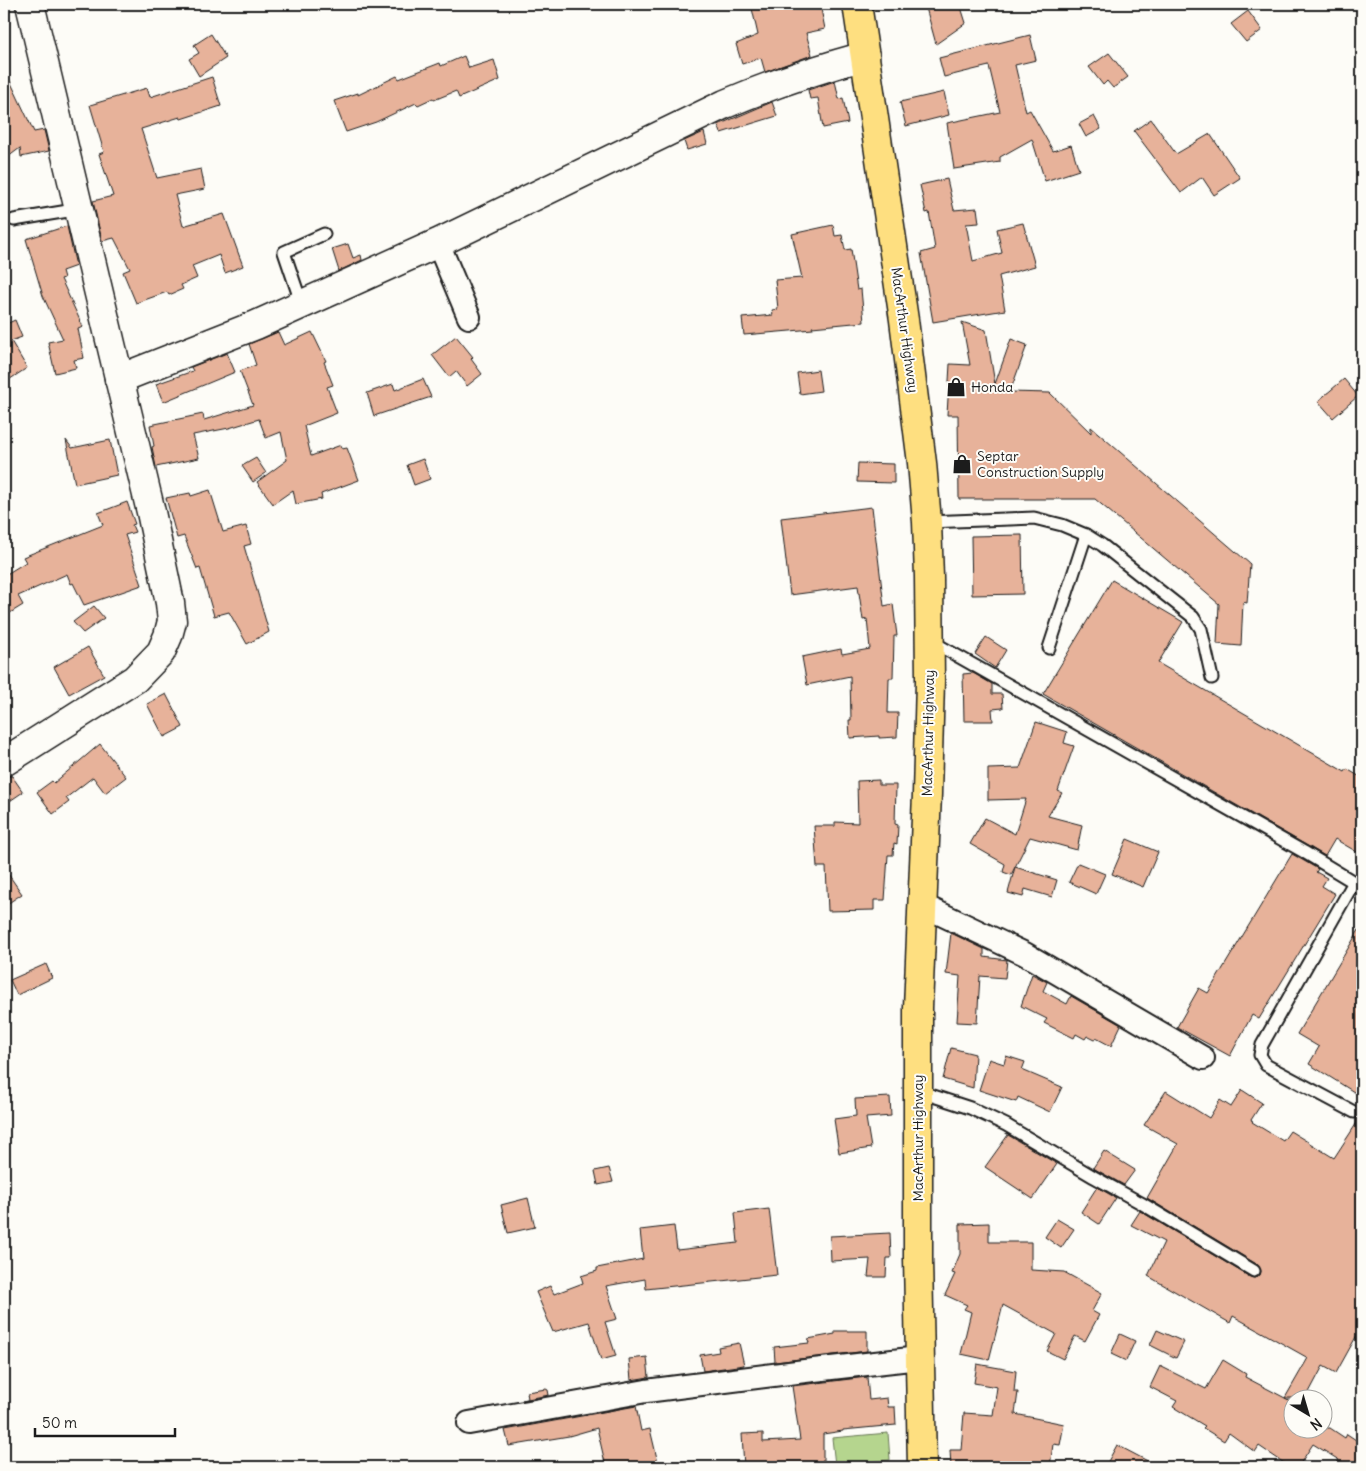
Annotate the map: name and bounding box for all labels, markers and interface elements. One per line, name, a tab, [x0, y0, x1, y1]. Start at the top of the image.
street label: MacArthur Highway	[887, 266, 923, 394]
shop icon: Honda	[945, 376, 967, 398]
place label: Honda	[971, 378, 1013, 396]
place label: Septar Construction Supply	[977, 447, 1104, 481]
shop icon: Septar Construction Supply	[951, 453, 973, 475]
street label: MacArthur Highway	[918, 669, 938, 797]
street label: MacArthur Highway	[909, 1075, 927, 1201]
north arrow	[1284, 1388, 1334, 1438]
scale bar	[35, 1406, 175, 1438]
text: 50 m	[42, 1413, 77, 1432]
text: N	[1307, 1414, 1325, 1434]

